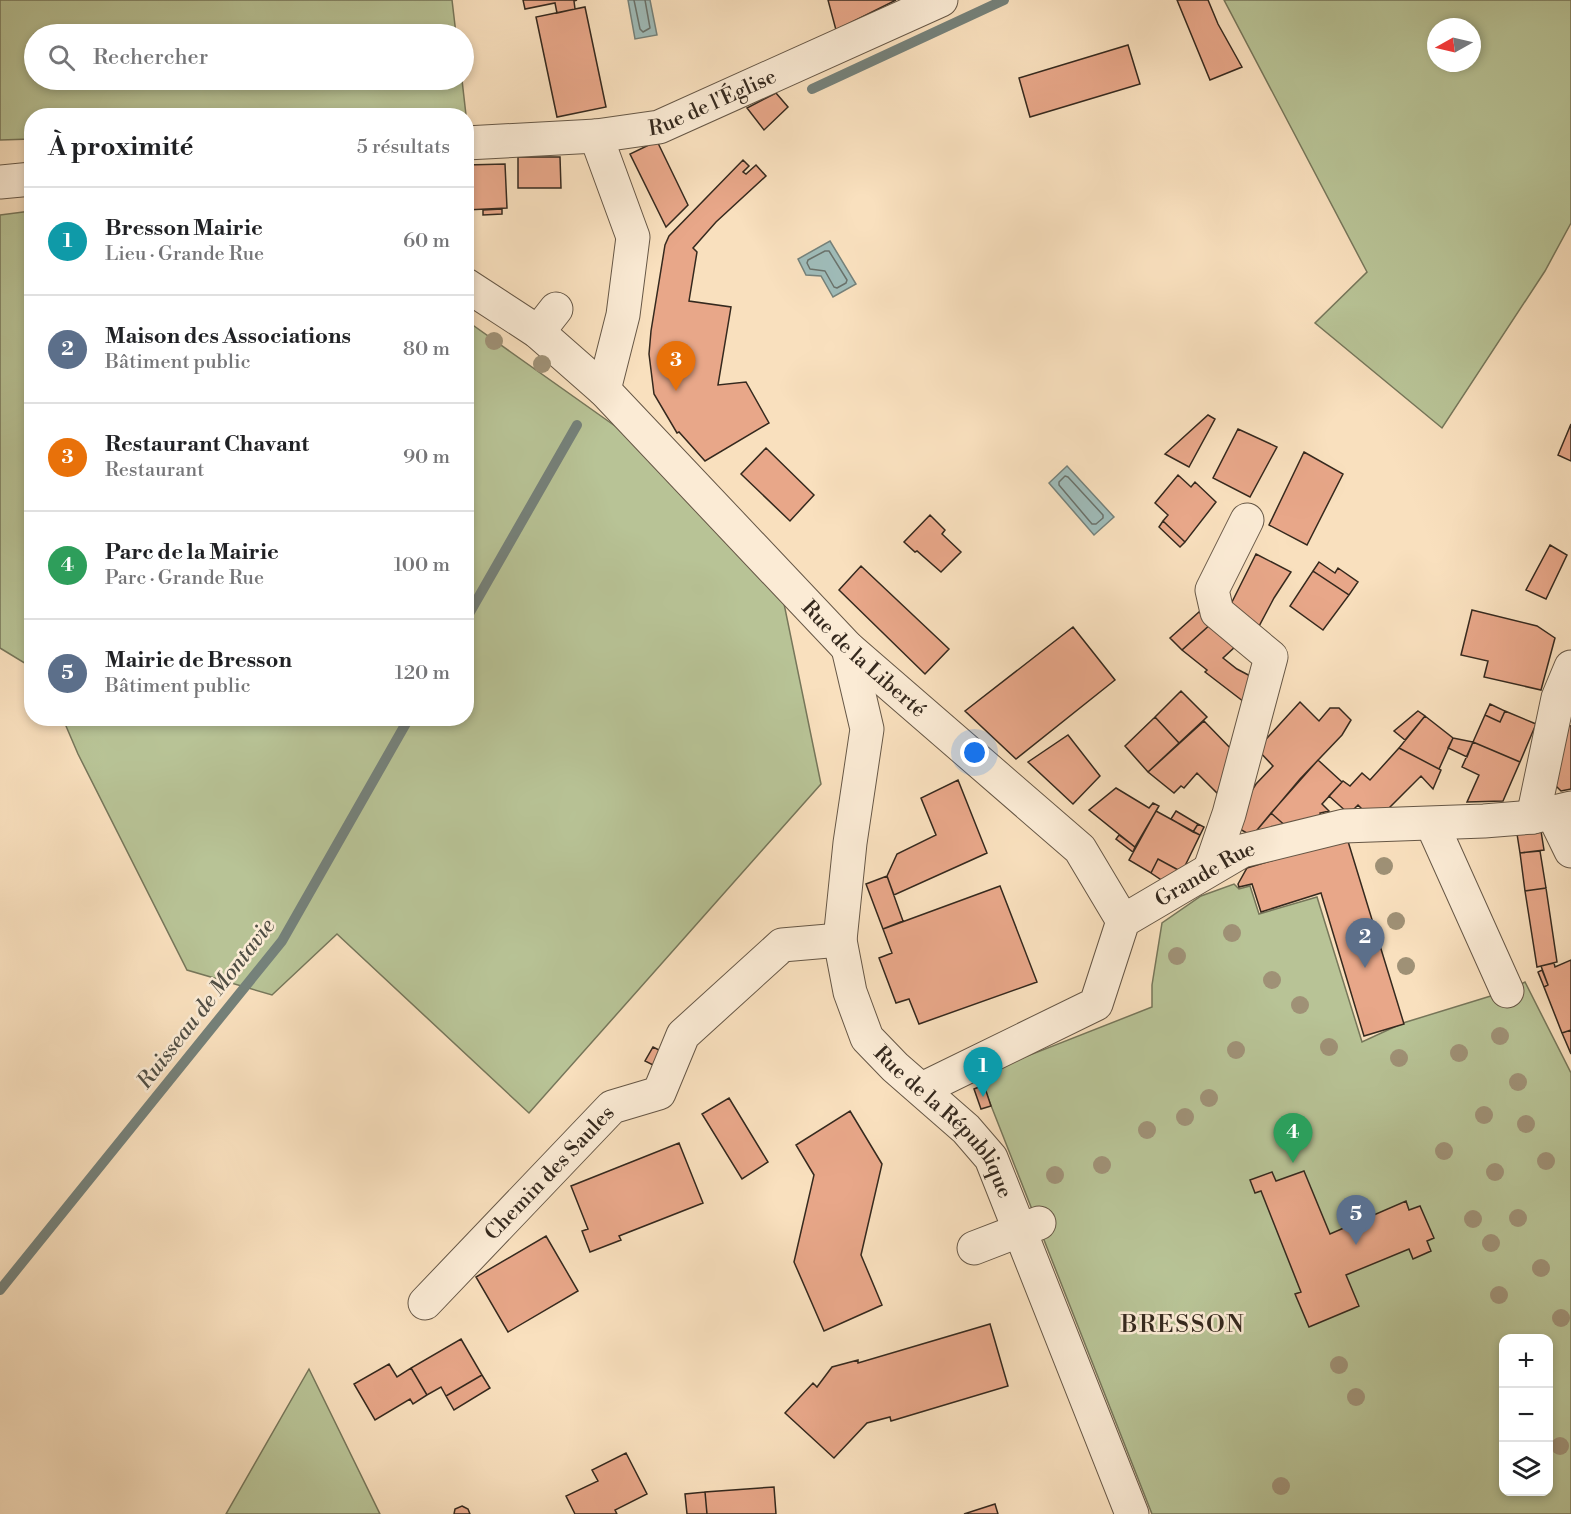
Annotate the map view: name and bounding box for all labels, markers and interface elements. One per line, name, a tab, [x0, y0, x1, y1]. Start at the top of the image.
north arrow	[1427, 18, 1481, 72]
search box	[24, 24, 474, 90]
icon: search	[45, 41, 78, 74]
text: Rechercher	[93, 44, 208, 71]
street label: Rue de l'Église	[647, 64, 781, 142]
text: À proximité	[48, 131, 193, 163]
text: 5 résultats	[357, 135, 450, 160]
text: Bresson Mairie	[105, 215, 263, 242]
text: 1	[63, 229, 72, 254]
text: 60 m	[403, 229, 450, 254]
text: Lieu · Grande Rue	[105, 242, 264, 267]
text: Maison des Associations	[105, 323, 351, 350]
text: 2	[61, 337, 74, 362]
text: 80 m	[403, 337, 450, 362]
pin: 3	[656, 342, 696, 391]
text: Bâtiment public	[105, 350, 251, 375]
text: Restaurant Chavant	[105, 431, 309, 458]
text: 3	[61, 445, 74, 470]
text: 90 m	[403, 445, 450, 470]
text: Restaurant	[105, 458, 204, 483]
text: Parc de la Mairie	[105, 539, 279, 566]
text: 4	[61, 553, 74, 578]
text: 100 m	[394, 553, 450, 578]
text: Parc · Grande Rue	[105, 566, 264, 591]
street label: Rue de la Liberté	[796, 595, 931, 724]
text: Mairie de Bresson	[105, 647, 292, 674]
text: 5	[61, 661, 74, 686]
text: 120 m	[395, 661, 450, 686]
text: Bâtiment public	[105, 674, 251, 699]
your location	[960, 738, 989, 767]
street label: Grande Rue	[1151, 836, 1258, 913]
water label: Ruisseau de Montavie	[131, 913, 281, 1095]
pin: 2	[1346, 918, 1384, 968]
street label: Rue de la République	[868, 1041, 1018, 1202]
pin: 1	[964, 1048, 1002, 1097]
street label: Chemin des Saules	[480, 1101, 620, 1246]
pin: 4	[1274, 1114, 1312, 1163]
pin: 5	[1336, 1196, 1376, 1245]
district label: BRESSON	[1120, 1310, 1245, 1340]
map controls	[1499, 1334, 1553, 1496]
button: +	[1499, 1334, 1553, 1388]
button: −	[1499, 1388, 1553, 1442]
button: layers	[1499, 1442, 1553, 1496]

